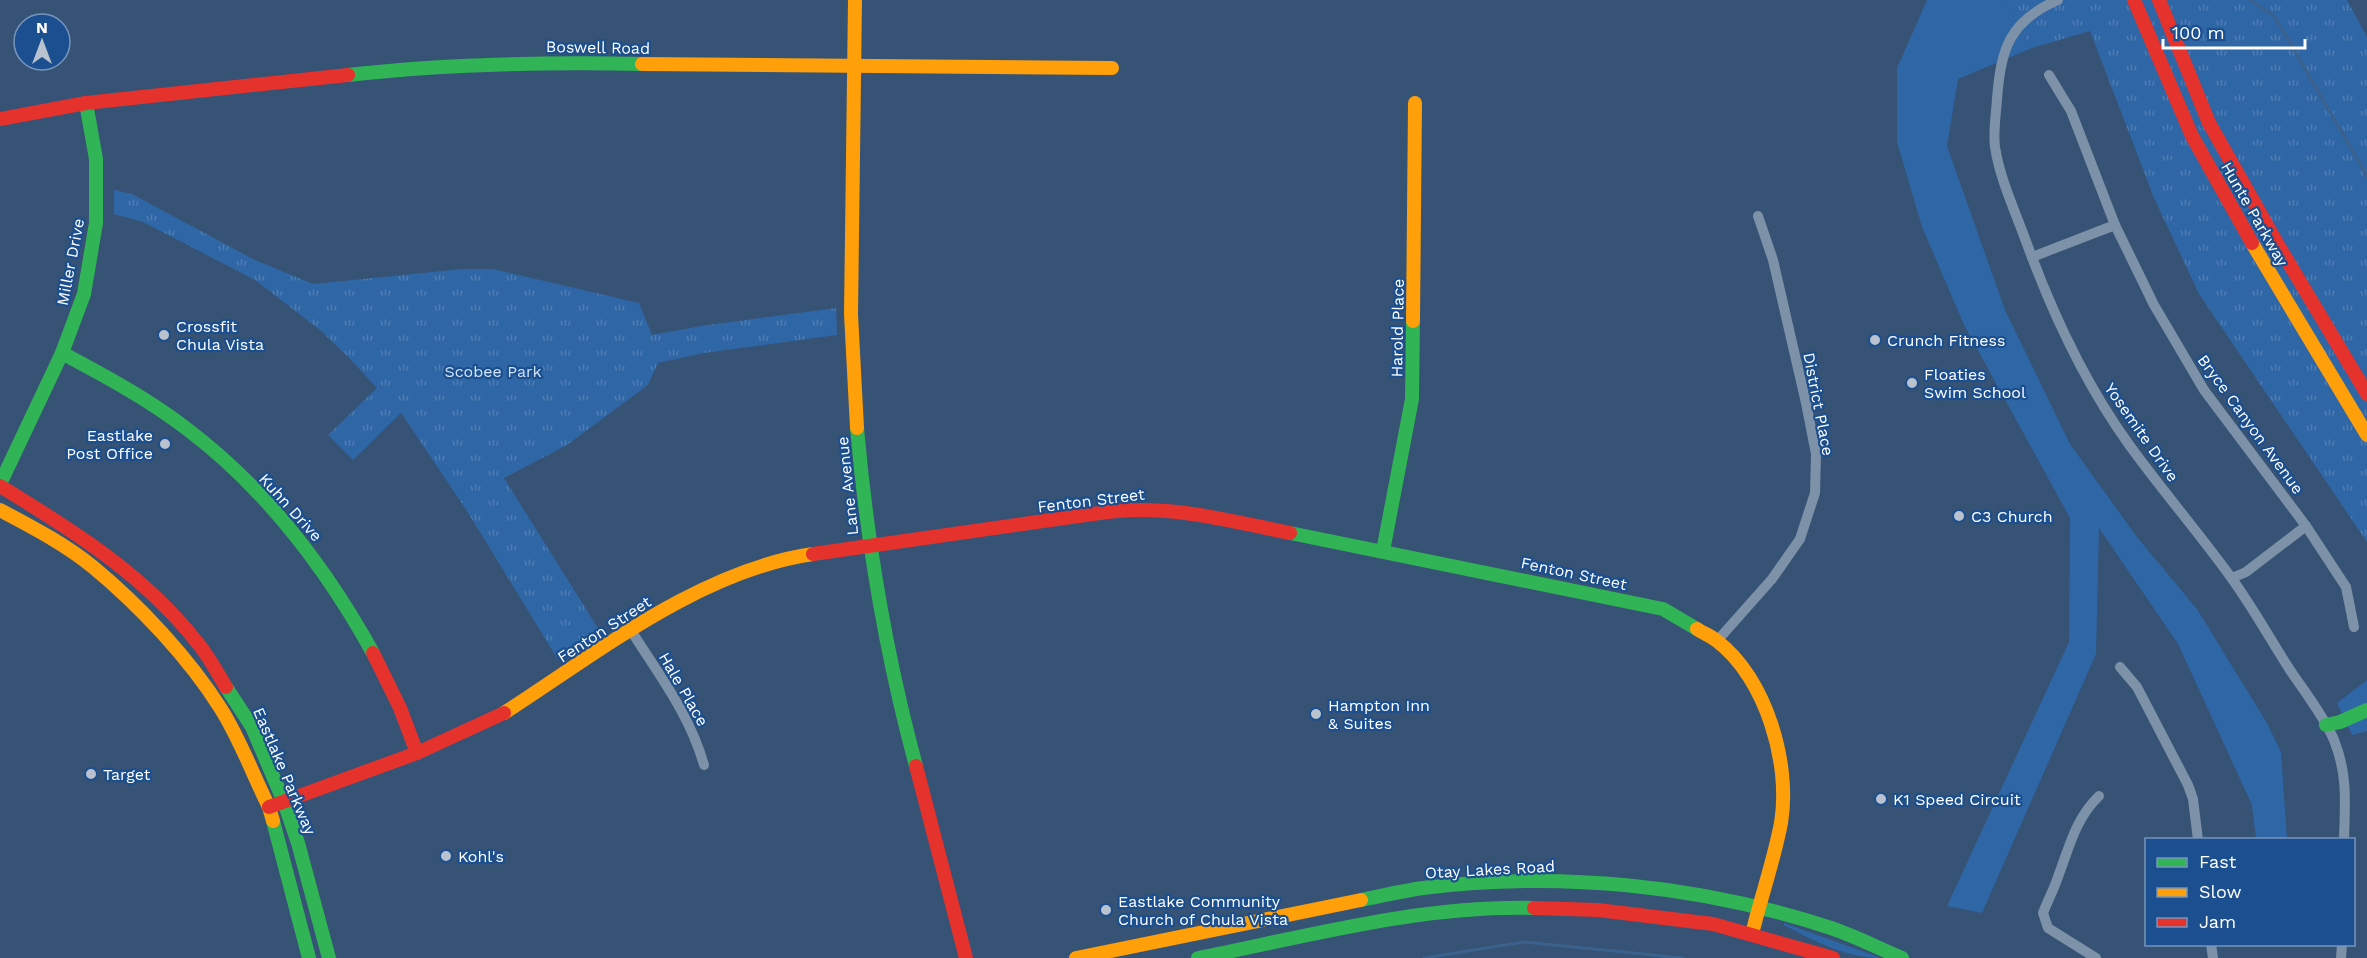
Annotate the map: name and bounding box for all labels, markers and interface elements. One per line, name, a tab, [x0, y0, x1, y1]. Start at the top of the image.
north arrow	[12, 12, 72, 72]
scale bar	[2163, 12, 2306, 50]
text: N	[36, 18, 48, 37]
text: 100 m	[2172, 22, 2225, 43]
street label: Boswell Road	[546, 37, 650, 58]
street label: Hunte Parkway	[2217, 159, 2292, 270]
street label: Miller Drive	[53, 217, 88, 307]
street label: Harold Place	[1387, 278, 1408, 378]
place label: Crossfit Chula Vista	[176, 317, 264, 354]
marker: Crossfit Chula Vista	[157, 328, 171, 342]
place label: Crunch Fitness	[1887, 331, 2005, 350]
marker: Crunch Fitness	[1868, 333, 1882, 347]
street label: District Place	[1799, 351, 1838, 457]
street label: Bryce Canyon Avenue	[2194, 351, 2308, 498]
park label: Scobee Park	[444, 362, 542, 381]
place label: Floaties Swim School	[1924, 365, 2026, 402]
marker: Floaties Swim School	[1905, 376, 1919, 390]
street label: Yosemite Drive	[2101, 379, 2183, 485]
place label: Eastlake Post Office	[66, 426, 153, 463]
street label: Lane Avenue	[833, 436, 862, 536]
marker: Eastlake Post Office	[158, 437, 172, 451]
street label: Kuhn Drive	[255, 469, 326, 545]
street label: Fenton Street	[1036, 484, 1146, 516]
place label: C3 Church	[1971, 507, 2053, 526]
marker: C3 Church	[1952, 509, 1966, 523]
street label: Fenton Street	[1519, 553, 1629, 594]
street label: Fenton Street	[554, 592, 655, 667]
street label: Hale Place	[655, 649, 712, 730]
place label: Hampton Inn & Suites	[1328, 696, 1430, 733]
street label: Eastlake Parkway	[249, 705, 320, 838]
marker: Hampton Inn & Suites	[1309, 707, 1323, 721]
place label: Target	[103, 765, 151, 784]
marker: Target	[84, 767, 98, 781]
place label: K1 Speed Circuit	[1893, 790, 2021, 809]
marker: K1 Speed Circuit	[1874, 792, 1888, 806]
legend	[2145, 838, 2355, 946]
place label: Kohl's	[458, 847, 504, 866]
marker: Kohl's	[439, 849, 453, 863]
text: Fast	[2199, 851, 2237, 872]
street label: Otay Lakes Road	[1425, 857, 1556, 882]
text: Slow	[2199, 881, 2242, 902]
place label: Eastlake Community Church of Chula Vista	[1118, 892, 1288, 929]
marker: Eastlake Community Church of Chula Vista	[1099, 903, 1113, 917]
text: Jam	[2199, 911, 2236, 932]

